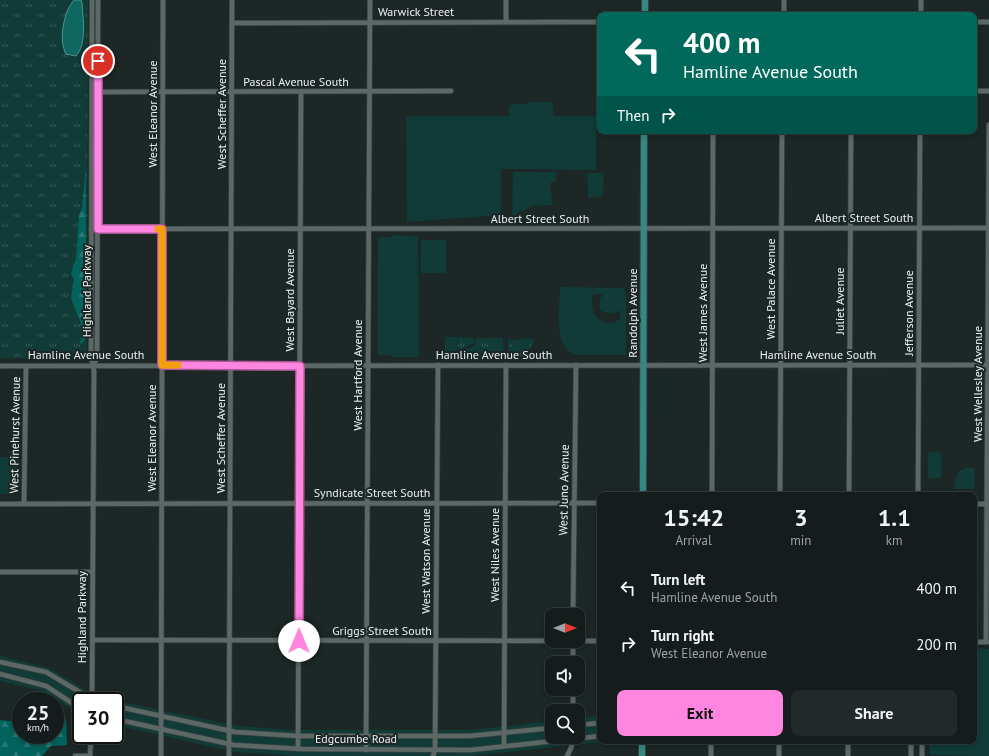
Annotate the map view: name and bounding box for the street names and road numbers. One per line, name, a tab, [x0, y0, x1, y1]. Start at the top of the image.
street label: Warwick Street	[378, 4, 454, 19]
street label: West Scheffer Avenue	[214, 59, 229, 169]
street label: West Eleanor Avenue	[145, 60, 160, 168]
street label: Pascal Avenue South	[243, 74, 349, 89]
street label: Albert Street South	[815, 210, 913, 225]
street label: Albert Street South	[491, 211, 589, 226]
street label: West Palace Avenue	[763, 238, 778, 340]
street label: Highland Parkway	[79, 244, 94, 337]
street label: West Bayard Avenue	[282, 248, 297, 352]
street label: West James Avenue	[695, 264, 710, 362]
street label: Juliet Avenue	[832, 267, 847, 336]
street label: Randolph Avenue	[625, 268, 640, 358]
street label: Jefferson Avenue	[901, 270, 916, 357]
street label: West Hartford Avenue	[350, 319, 365, 431]
street label: West Wellesley Avenue	[970, 326, 985, 442]
street label: Hamline Avenue South	[28, 347, 144, 362]
street label: Hamline Avenue South	[436, 347, 552, 362]
street label: Hamline Avenue South	[760, 347, 876, 362]
street label: West Pinehurst Avenue	[6, 376, 23, 494]
street label: West Scheffer Avenue	[213, 383, 228, 493]
street label: West Eleanor Avenue	[144, 384, 159, 492]
street label: West Juno Avenue	[555, 444, 572, 536]
street label: Syndicate Street South	[314, 485, 430, 500]
street label: West Watson Avenue	[418, 508, 433, 614]
street label: West Niles Avenue	[487, 508, 502, 602]
street label: Highland Parkway	[74, 570, 89, 663]
street label: Griggs Street South	[332, 623, 432, 638]
street label: Edgcumbe Road	[315, 731, 397, 746]

